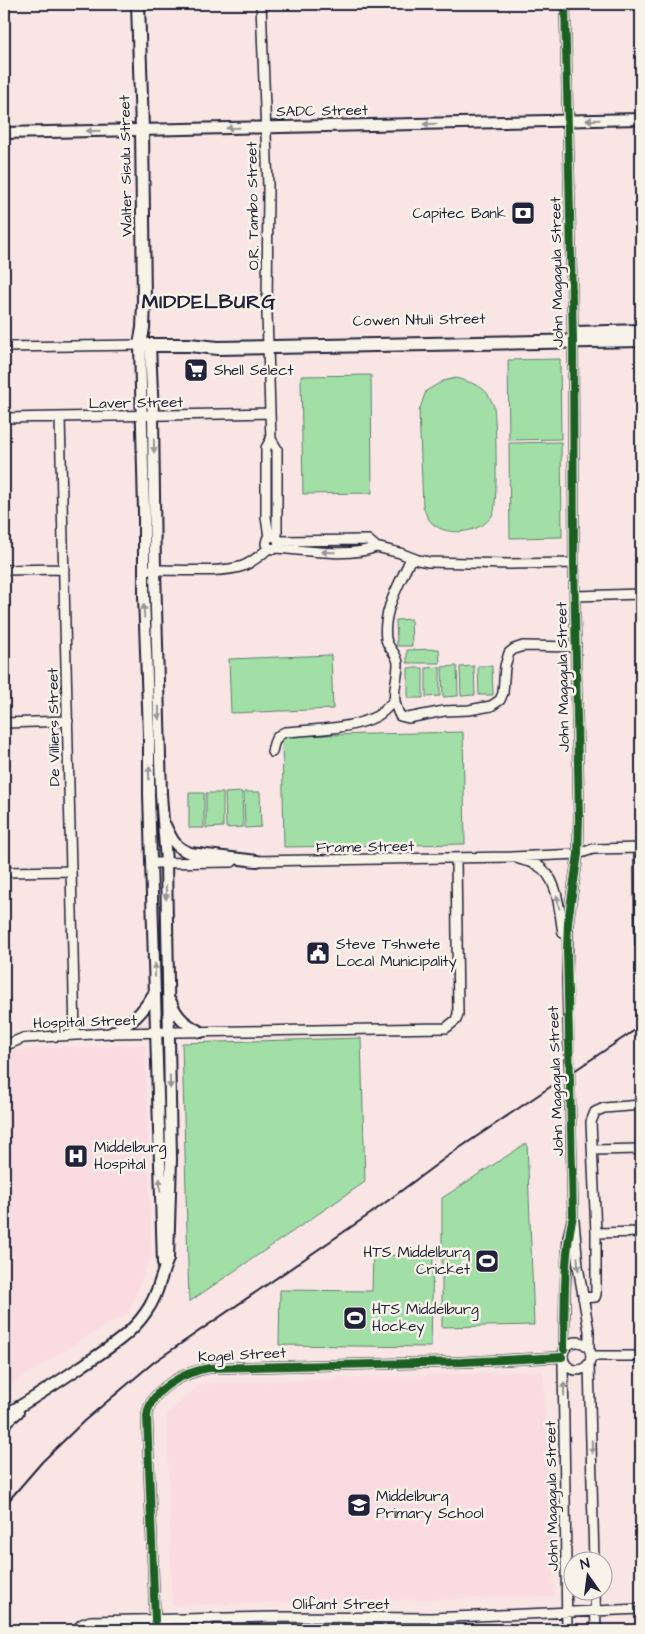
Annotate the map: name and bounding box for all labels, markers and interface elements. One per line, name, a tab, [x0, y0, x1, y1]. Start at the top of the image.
street label: Walter Sisulu Street	[114, 95, 138, 237]
street label: SADC Street	[276, 100, 368, 122]
one-way arrow	[584, 116, 600, 124]
one-way arrow	[422, 120, 438, 128]
one-way arrow	[224, 124, 240, 132]
one-way arrow	[85, 127, 101, 135]
street label: O.R. Tambo Street	[241, 141, 265, 271]
street label: John Magagula Street	[545, 197, 570, 347]
bank icon: Capitec Bank	[510, 200, 536, 226]
place label: Capitec Bank	[412, 203, 506, 224]
district label: MIDDELBURG	[142, 288, 276, 316]
street label: Cowen Ntuli Street	[352, 308, 486, 332]
supermarket icon: Shell Select	[183, 357, 209, 383]
place label: Shell Select	[214, 360, 294, 381]
street label: Laver Street	[89, 392, 183, 414]
one-way arrow	[150, 438, 158, 454]
one-way arrow	[320, 547, 336, 555]
one-way arrow	[140, 602, 148, 618]
street label: John Magagula Street	[551, 602, 576, 752]
street label: De Villiers Street	[42, 667, 66, 787]
one-way arrow	[155, 706, 163, 722]
one-way arrow	[145, 765, 153, 781]
street label: Frame Street	[316, 836, 414, 858]
one-way arrow	[162, 885, 170, 901]
one-way arrow	[553, 894, 561, 910]
place label: Steve Tshwete Local Municipality	[336, 934, 457, 973]
public building icon: Steve Tshwete Local Municipality	[305, 940, 331, 966]
one-way arrow	[151, 962, 159, 978]
street label: John Magagula Street	[543, 1005, 570, 1156]
street label: Hospital Street	[33, 1010, 137, 1034]
one-way arrow	[166, 1074, 174, 1090]
place label: Middelburg Hospital	[94, 1137, 167, 1175]
hospital icon: Middelburg Hospital	[63, 1143, 89, 1169]
one-way arrow	[156, 1177, 164, 1193]
place label: HTS Middelburg Cricket	[363, 1242, 470, 1280]
sports icon: HTS Middelburg Cricket	[474, 1248, 500, 1274]
one-way arrow	[575, 1257, 583, 1273]
place label: HTS Middelburg Hockey	[372, 1299, 479, 1338]
sports icon: HTS Middelburg Hockey	[342, 1305, 368, 1331]
street label: Kogel Street	[198, 1342, 287, 1369]
one-way arrow	[560, 1381, 568, 1397]
street label: John Magagula Street	[540, 1421, 565, 1571]
one-way arrow	[588, 1440, 596, 1456]
place label: Middelburg Primary School	[376, 1486, 484, 1525]
school or university icon: Middelburg Primary School	[346, 1492, 372, 1518]
north arrow	[562, 1552, 612, 1602]
text: N	[578, 1554, 592, 1575]
street label: Olifant Street	[292, 1594, 390, 1615]

